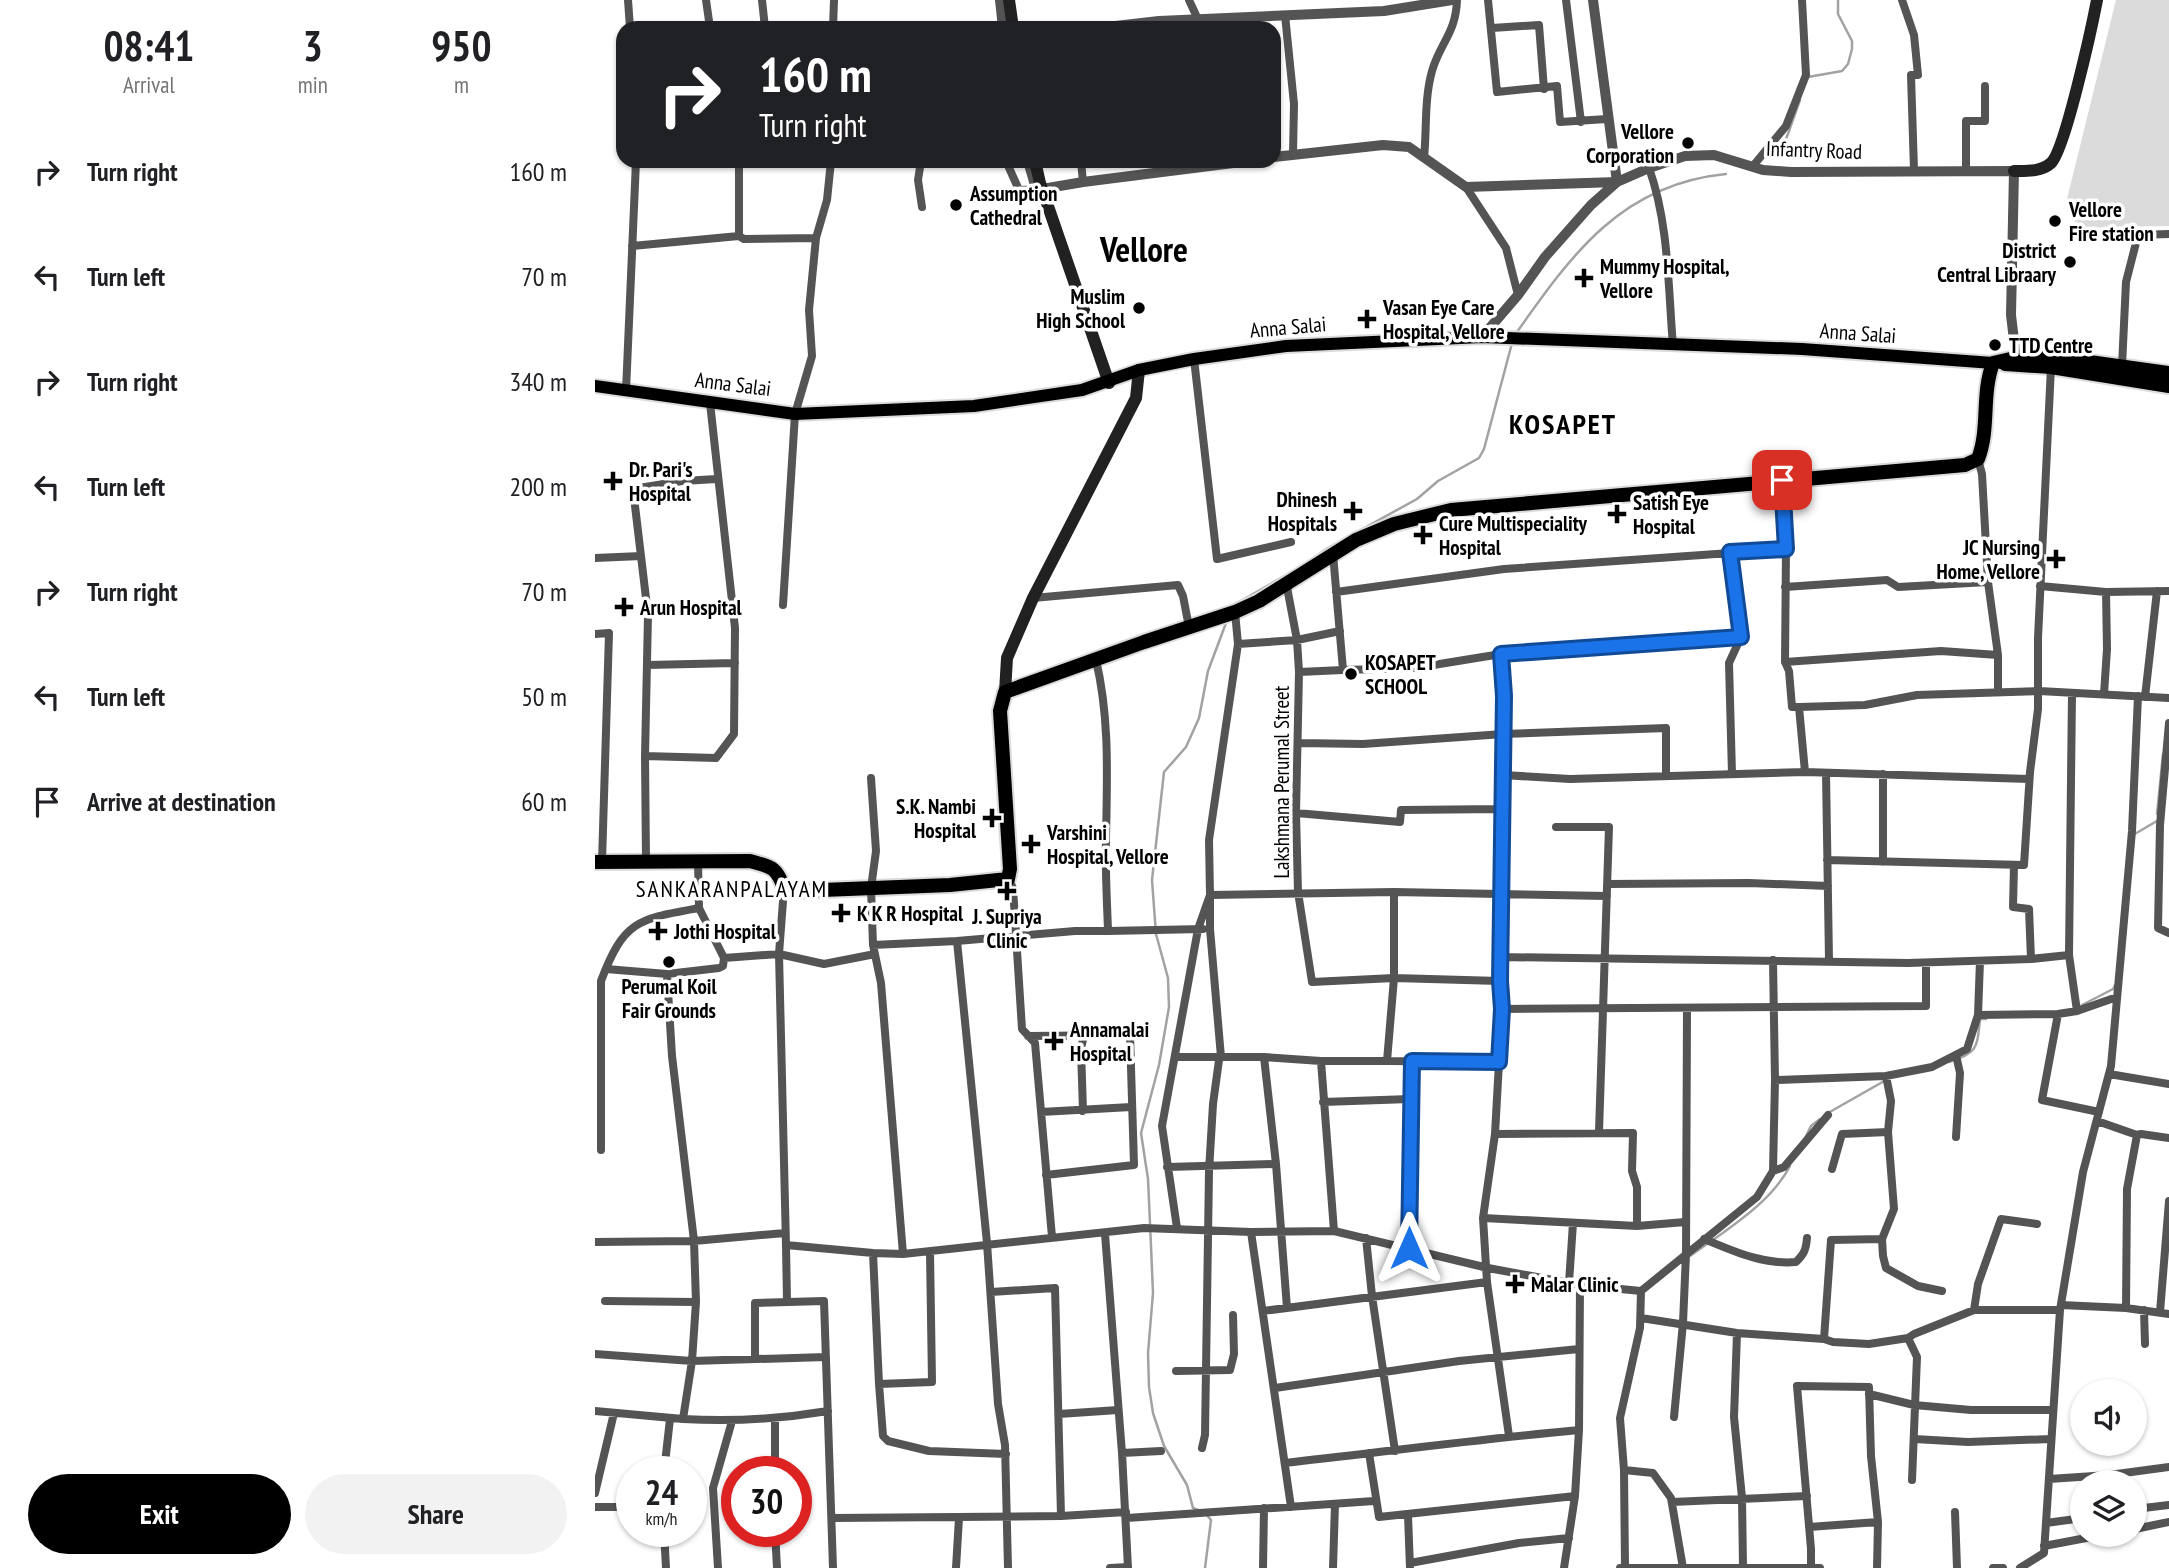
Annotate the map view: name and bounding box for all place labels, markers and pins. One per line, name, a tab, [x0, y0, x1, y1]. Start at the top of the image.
place label: Vellore Corporation	[1586, 118, 1674, 169]
marker: Vellore Corporation	[1680, 135, 1696, 151]
place label: Assumption Cathedral	[969, 180, 1058, 231]
place label: Vellore Fire station	[2068, 196, 2154, 247]
marker: Assumption Cathedral	[948, 197, 964, 213]
marker: Vellore Fire station	[2047, 213, 2063, 229]
place label: District Central Libraary	[1937, 237, 2057, 288]
place label: Mummy Hospital, Vellore	[1599, 253, 1730, 304]
marker: District Central Libraary	[2062, 254, 2078, 270]
marker: Mummy Hospital, Vellore	[1574, 268, 1594, 288]
place label: Muslim High School	[1036, 283, 1126, 334]
place label: Vasan Eye Care Hospital, Vellore	[1382, 294, 1505, 345]
marker: Muslim High School	[1131, 300, 1147, 316]
marker: Vasan Eye Care Hospital, Vellore	[1357, 309, 1377, 329]
place label: TTD Centre	[2009, 332, 2093, 359]
marker: TTD Centre	[1987, 337, 2003, 353]
pin	[1752, 450, 1812, 510]
place label: Dr. Pari's Hospital	[629, 456, 693, 507]
marker: Dr. Pari's Hospital	[603, 471, 623, 491]
place label: Dhinesh Hospitals	[1268, 486, 1337, 537]
place label: Satish Eye Hospital	[1633, 489, 1709, 540]
marker: Dhinesh Hospitals	[1343, 501, 1363, 521]
marker: Satish Eye Hospital	[1607, 504, 1627, 524]
place label: Cure Multispeciality Hospital	[1439, 510, 1587, 561]
marker: Cure Multispeciality Hospital	[1413, 525, 1433, 545]
place label: JC Nursing Home, Vellore	[1937, 534, 2040, 585]
marker: JC Nursing Home, Vellore	[2046, 549, 2066, 569]
place label: Arun Hospital	[639, 594, 743, 621]
marker: Arun Hospital	[614, 597, 634, 617]
place label: KOSAPET SCHOOL	[1365, 649, 1436, 700]
marker: KOSAPET SCHOOL	[1343, 666, 1359, 682]
place label: S.K. Nambi Hospital	[896, 793, 977, 844]
marker: S.K. Nambi Hospital	[982, 808, 1002, 828]
place label: Varshini Hospital, Vellore	[1046, 819, 1169, 870]
marker: Varshini Hospital, Vellore	[1021, 834, 1041, 854]
marker: J. Supriya Clinic	[997, 881, 1017, 901]
place label: K K R Hospital	[857, 900, 964, 927]
marker: K K R Hospital	[831, 903, 851, 923]
place label: J. Supriya Clinic	[971, 903, 1042, 954]
place label: Jothi Hospital	[673, 918, 777, 945]
marker: Jothi Hospital	[648, 921, 668, 941]
marker: Perumal Koil Fair Grounds	[661, 954, 677, 970]
place label: Perumal Koil Fair Grounds	[621, 973, 717, 1024]
place label: Annamalai Hospital	[1069, 1016, 1149, 1067]
marker: Annamalai Hospital	[1044, 1031, 1064, 1051]
place label: Malar Clinic	[1531, 1271, 1619, 1298]
marker: Malar Clinic	[1505, 1274, 1525, 1294]

